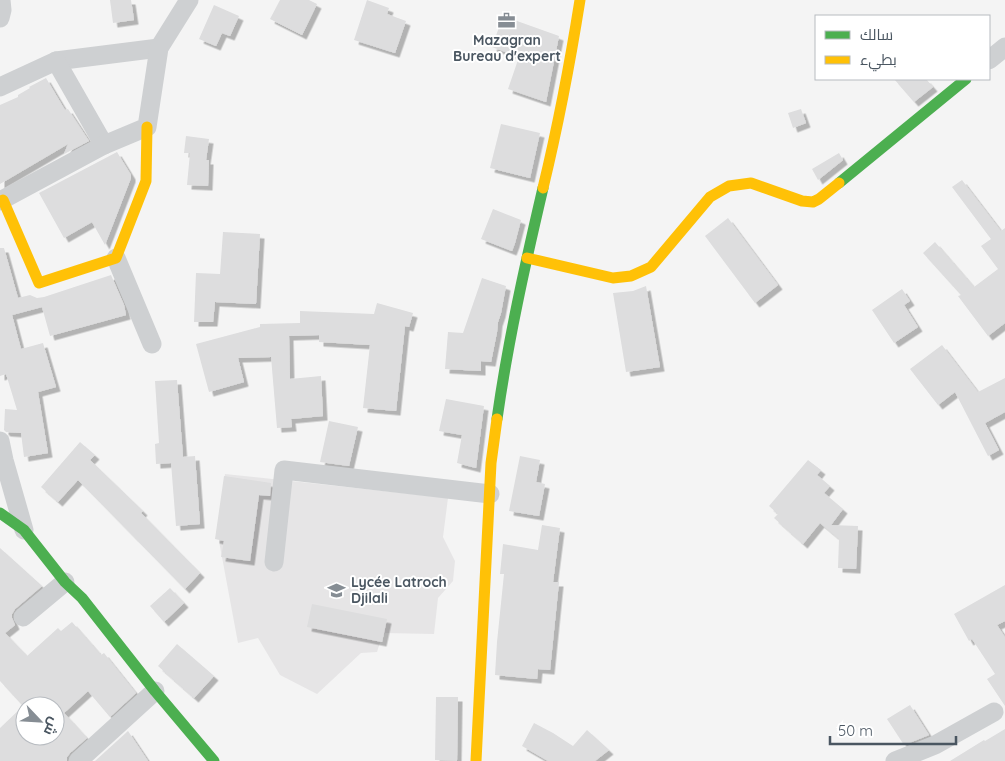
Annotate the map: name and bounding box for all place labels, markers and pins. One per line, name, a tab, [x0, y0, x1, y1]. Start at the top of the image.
office icon: Mazagran Bureau d'expert	[497, 10, 517, 30]
place label: Mazagran Bureau d'expert	[453, 31, 561, 65]
place label: Lycée Latroch Djilali	[351, 573, 447, 607]
school or university icon: Lycée Latroch Djilali	[327, 580, 347, 600]

